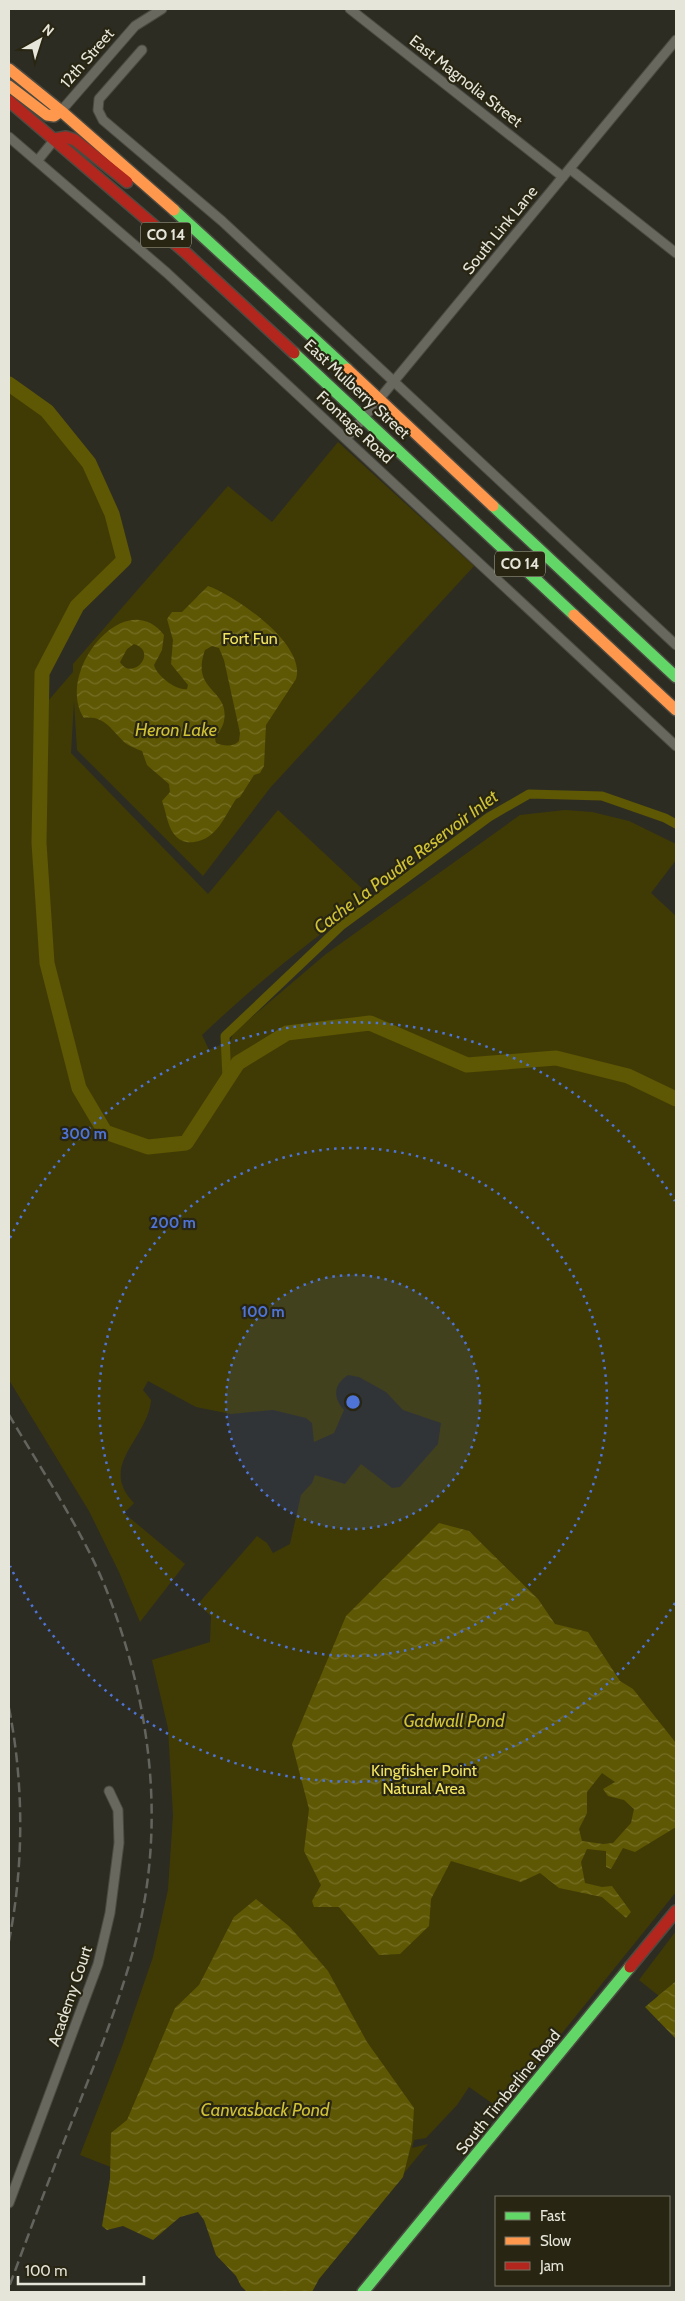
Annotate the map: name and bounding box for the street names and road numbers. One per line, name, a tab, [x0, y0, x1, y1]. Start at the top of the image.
street label: 12th Street	[56, 24, 118, 92]
street label: East Magnolia Street	[406, 31, 527, 131]
street label: South Link Lane	[459, 182, 541, 278]
road number: CO 14	[141, 222, 191, 248]
street label: East Mulberry Street	[300, 335, 414, 443]
street label: Frontage Road	[313, 387, 397, 467]
road number: CO 14	[495, 552, 545, 576]
street label: Academy Court	[44, 1943, 96, 2048]
street label: South Timberline Road	[452, 2026, 564, 2158]

